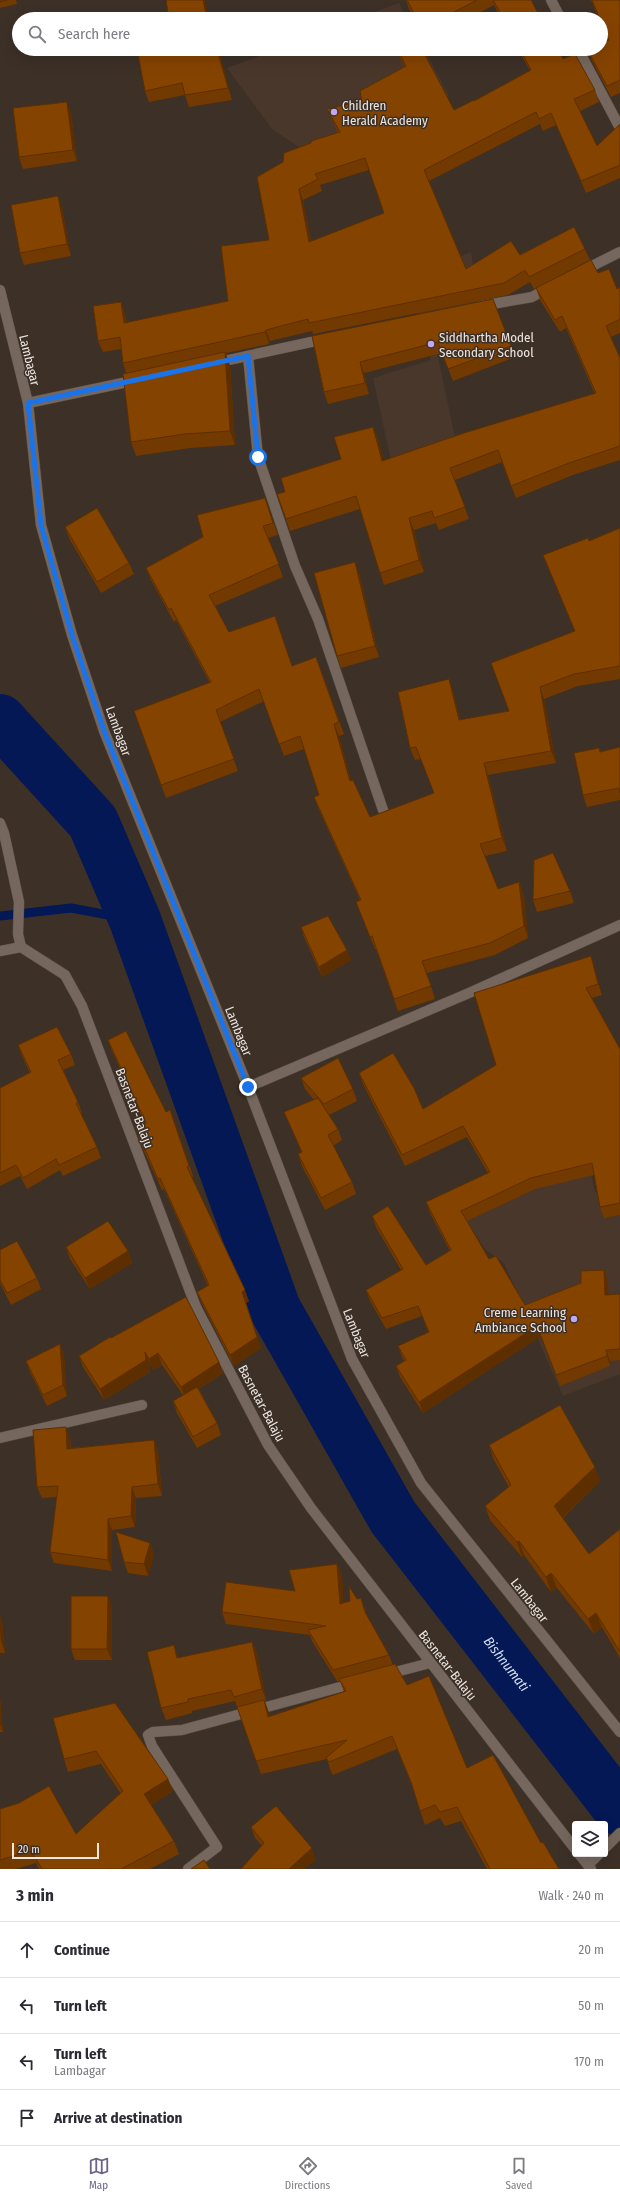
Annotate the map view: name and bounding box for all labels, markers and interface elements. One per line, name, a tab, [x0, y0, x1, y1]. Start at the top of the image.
search box	[12, 12, 608, 56]
icon: search	[26, 23, 48, 45]
text: Search here	[58, 25, 130, 43]
place label: Children Herald Academy	[342, 98, 428, 128]
marker: Children Herald Academy	[329, 107, 339, 117]
place label: Siddhartha Model Secondary School	[439, 330, 534, 360]
street label: Lambagar	[16, 333, 43, 388]
marker: Siddhartha Model Secondary School	[426, 339, 436, 349]
route start	[249, 448, 267, 466]
street label: Lambagar	[103, 704, 135, 759]
street label: Lambagar	[222, 1004, 255, 1058]
street label: Basnetar-Balaju	[112, 1066, 157, 1150]
route end	[239, 1078, 257, 1096]
place label: Creme Learning Ambiance School	[475, 1305, 567, 1335]
street label: Lambagar	[340, 1306, 373, 1360]
marker: Creme Learning Ambiance School	[569, 1314, 579, 1324]
street label: Basnetar-Balaju	[235, 1362, 288, 1444]
street label: Lambagar	[508, 1575, 552, 1626]
street label: Basnetar-Balaju	[416, 1627, 480, 1703]
water label: Bishnumati	[480, 1633, 533, 1695]
map controls	[572, 1821, 608, 1857]
button: layers	[572, 1821, 608, 1857]
scale bar	[12, 1841, 99, 1860]
text: 20 m	[18, 1843, 40, 1856]
text: 3 min	[16, 1885, 54, 1906]
text: Walk · 240 m	[538, 1888, 604, 1903]
icon: ahead	[16, 1939, 38, 1961]
text: Continue	[54, 1941, 110, 1959]
text: 20 m	[578, 1942, 604, 1957]
icon: left	[16, 1995, 38, 2017]
text: Turn left	[54, 1997, 107, 2015]
text: 50 m	[578, 1998, 604, 2013]
text: Turn left	[54, 2045, 107, 2063]
icon: left	[16, 2051, 38, 2073]
text: 170 m	[574, 2054, 604, 2069]
text: Lambagar	[54, 2063, 106, 2078]
icon: arrive	[16, 2107, 38, 2129]
text: Arrive at destination	[54, 2109, 182, 2127]
tab: Map	[88, 2155, 110, 2192]
tab: Directions	[285, 2155, 330, 2192]
tab: Saved	[506, 2155, 532, 2192]

